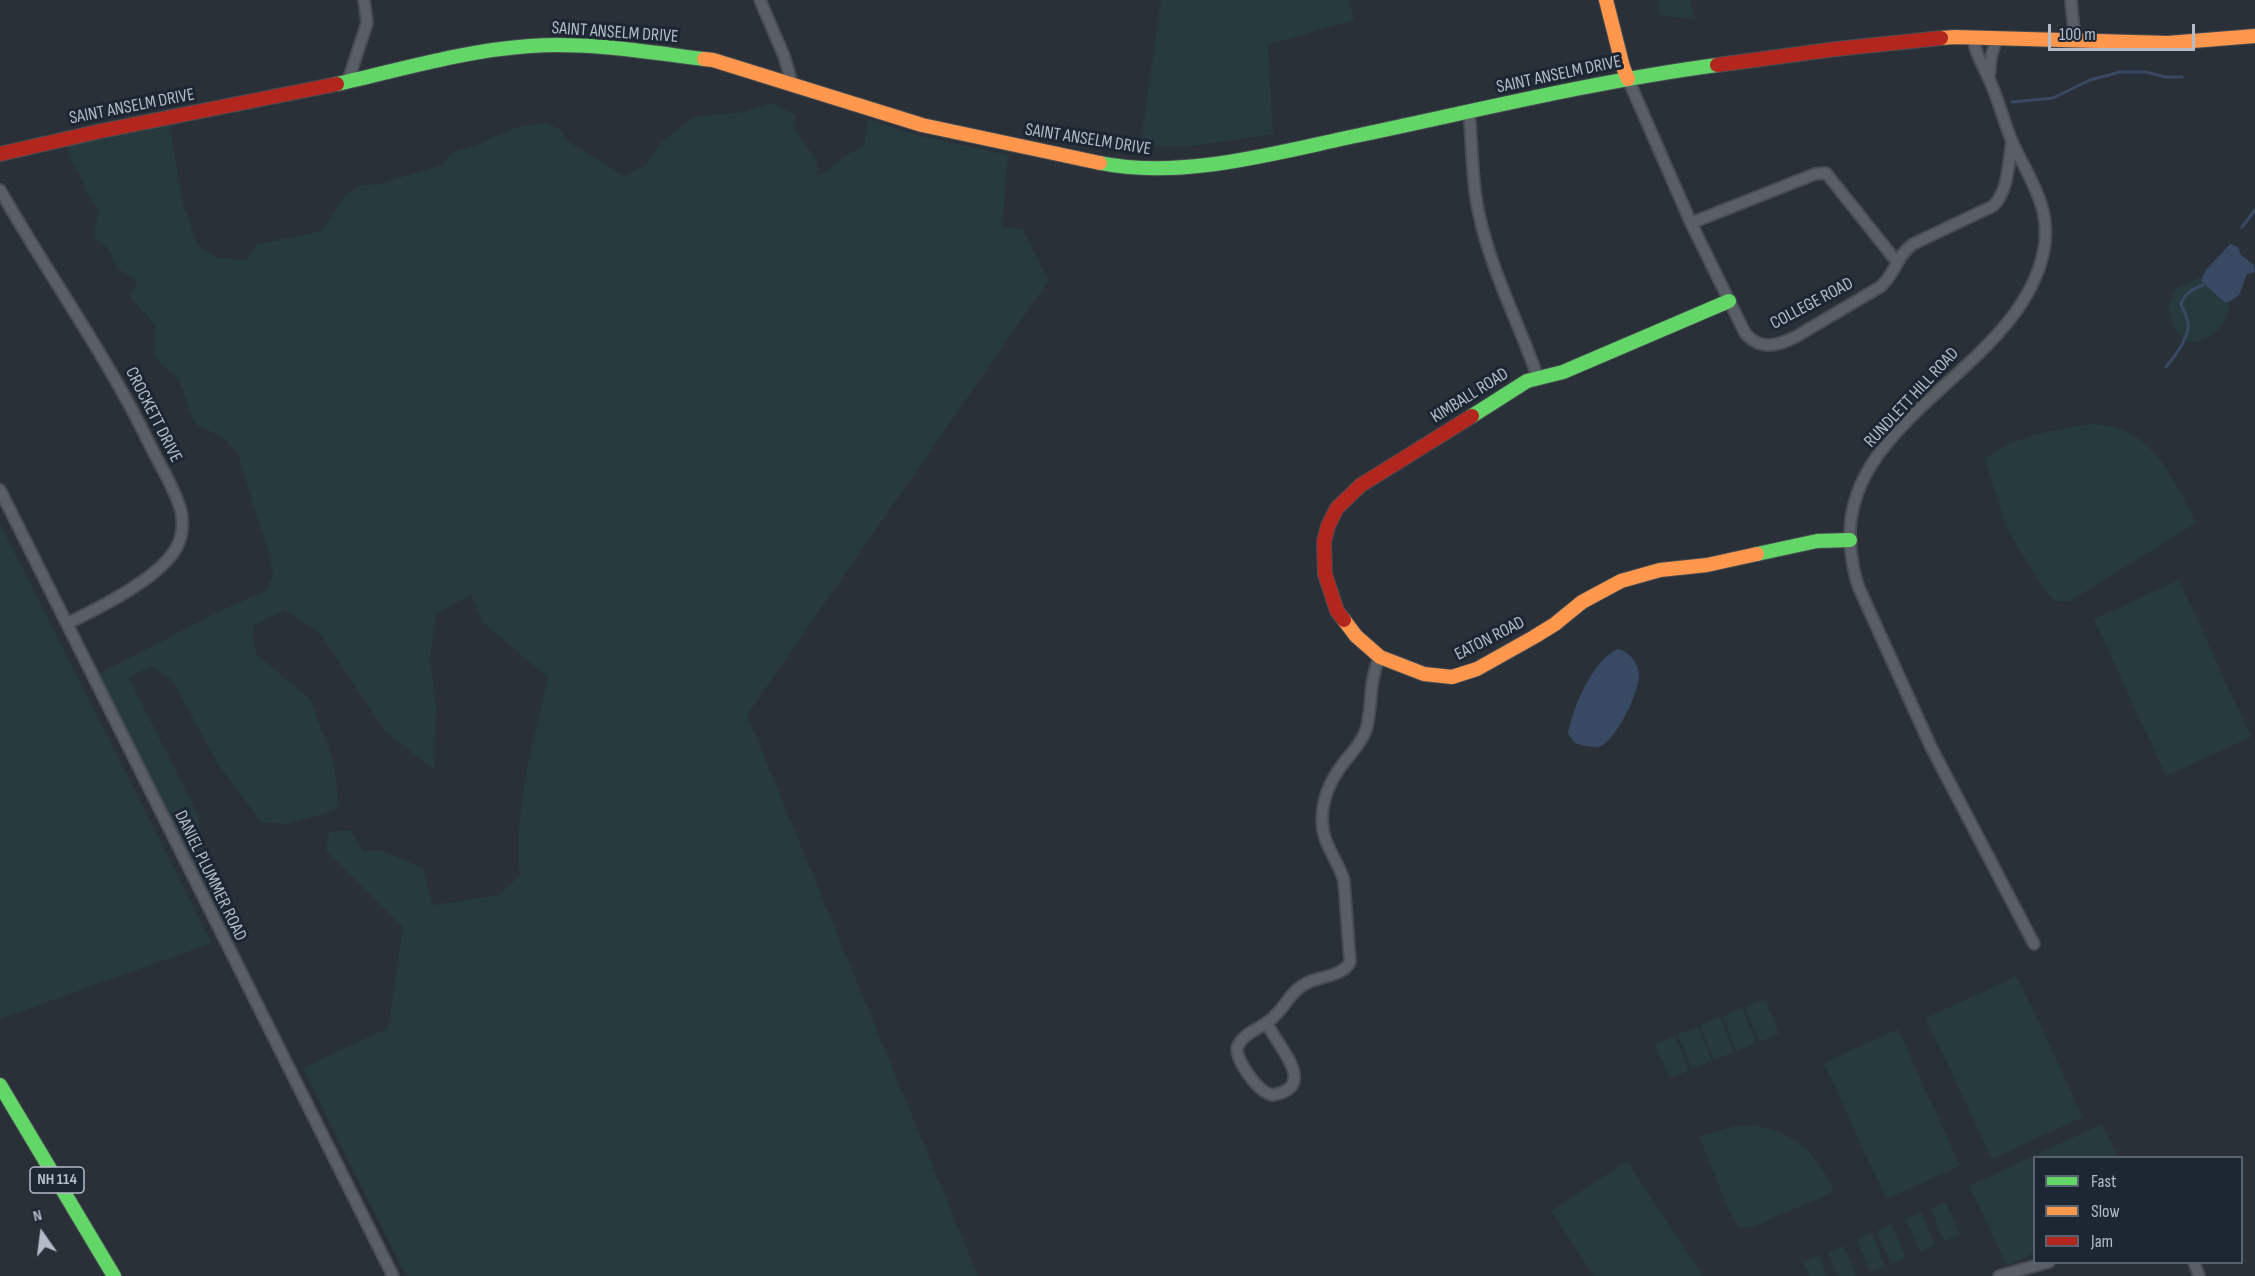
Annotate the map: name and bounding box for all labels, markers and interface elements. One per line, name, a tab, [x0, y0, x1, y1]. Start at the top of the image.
scale bar	[2051, 12, 2198, 50]
street label: SAINT ANSELM DRIVE	[551, 18, 679, 48]
text: 100 m	[2059, 24, 2096, 45]
street label: SAINT ANSELM DRIVE	[1495, 51, 1623, 99]
street label: SAINT ANSELM DRIVE	[68, 84, 196, 130]
street label: SAINT ANSELM DRIVE	[1024, 119, 1152, 161]
street label: COLLEGE ROAD	[1767, 273, 1857, 335]
street label: RUNDLETT HILL ROAD	[1860, 343, 1964, 453]
street label: CROCKETT DRIVE	[120, 364, 186, 466]
street label: KIMBALL ROAD	[1427, 364, 1513, 428]
street label: EATON ROAD	[1451, 612, 1529, 666]
street label: DANIEL PLUMMER ROAD	[169, 807, 251, 945]
legend	[2033, 1156, 2243, 1264]
road number: NH 114	[30, 1167, 84, 1193]
text: Fast	[2091, 1171, 2116, 1192]
text: Slow	[2091, 1201, 2120, 1222]
north arrow	[12, 1204, 72, 1264]
text: N	[31, 1206, 44, 1226]
text: Jam	[2091, 1231, 2113, 1252]

